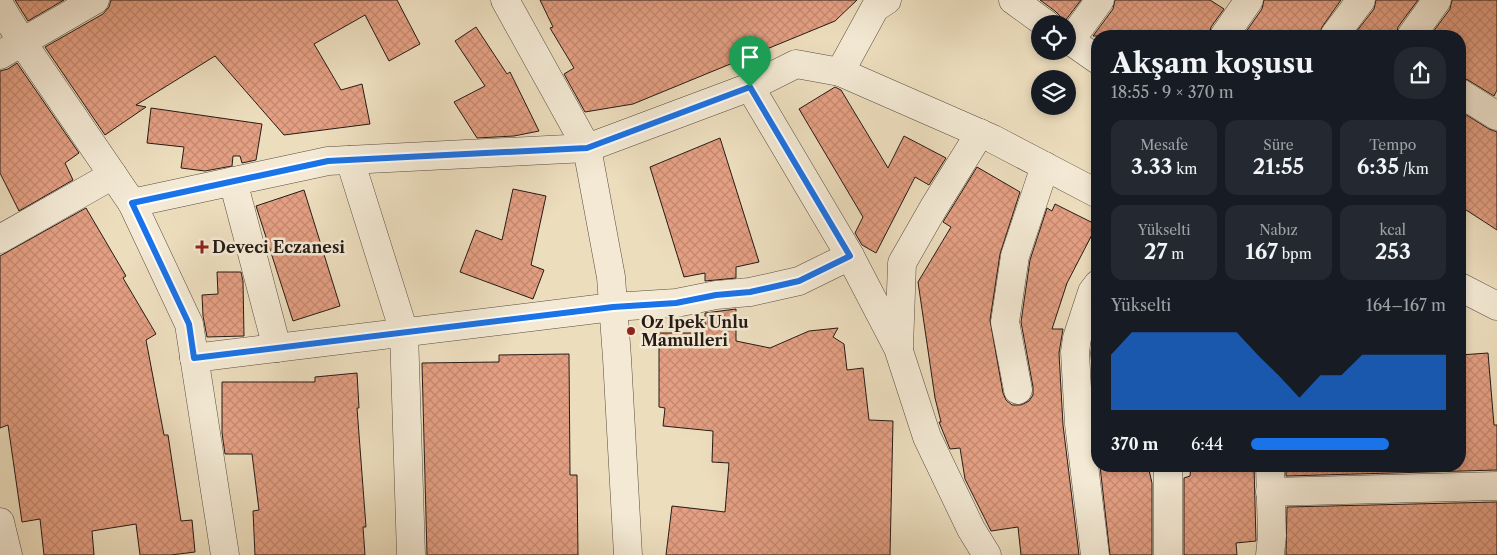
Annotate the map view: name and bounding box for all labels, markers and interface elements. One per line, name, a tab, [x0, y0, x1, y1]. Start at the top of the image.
map controls	[1031, 15, 1076, 115]
button: locate	[1031, 15, 1076, 60]
pin	[729, 36, 771, 87]
icon: arrive	[736, 43, 764, 71]
text: Akşam koşusu	[1111, 46, 1314, 80]
button: share	[1394, 47, 1446, 99]
button: layers	[1031, 70, 1076, 115]
text: 18:55 · 9 × 370 m	[1111, 82, 1234, 102]
text: Mesafe	[1140, 136, 1188, 154]
text: Süre	[1263, 136, 1294, 154]
text: Tempo	[1369, 136, 1416, 154]
text: 3.33	[1131, 154, 1172, 179]
text: 21:55	[1253, 154, 1304, 179]
text: 6:35	[1357, 154, 1399, 179]
text: km	[1172, 160, 1197, 178]
text: /km	[1399, 160, 1429, 178]
text: Yükselti	[1138, 221, 1190, 239]
text: Nabız	[1259, 221, 1298, 239]
text: kcal	[1380, 221, 1406, 239]
place label: Deveci Eczanesi	[212, 237, 345, 257]
text: 27	[1144, 239, 1167, 264]
text: 167	[1245, 239, 1278, 264]
text: 253	[1375, 239, 1411, 264]
marker: Deveci Eczanesi	[196, 241, 208, 253]
text: m	[1167, 245, 1184, 263]
text: bpm	[1278, 245, 1312, 263]
text: Yükselti	[1111, 295, 1171, 315]
text: 164–167 m	[1366, 295, 1446, 315]
place label: Oz Ipek Unlu Mamulleri	[641, 312, 749, 350]
marker: Oz Ipek Unlu Mamulleri	[625, 325, 637, 337]
text: 370 m	[1111, 434, 1159, 454]
text: 6:44	[1191, 434, 1223, 454]

